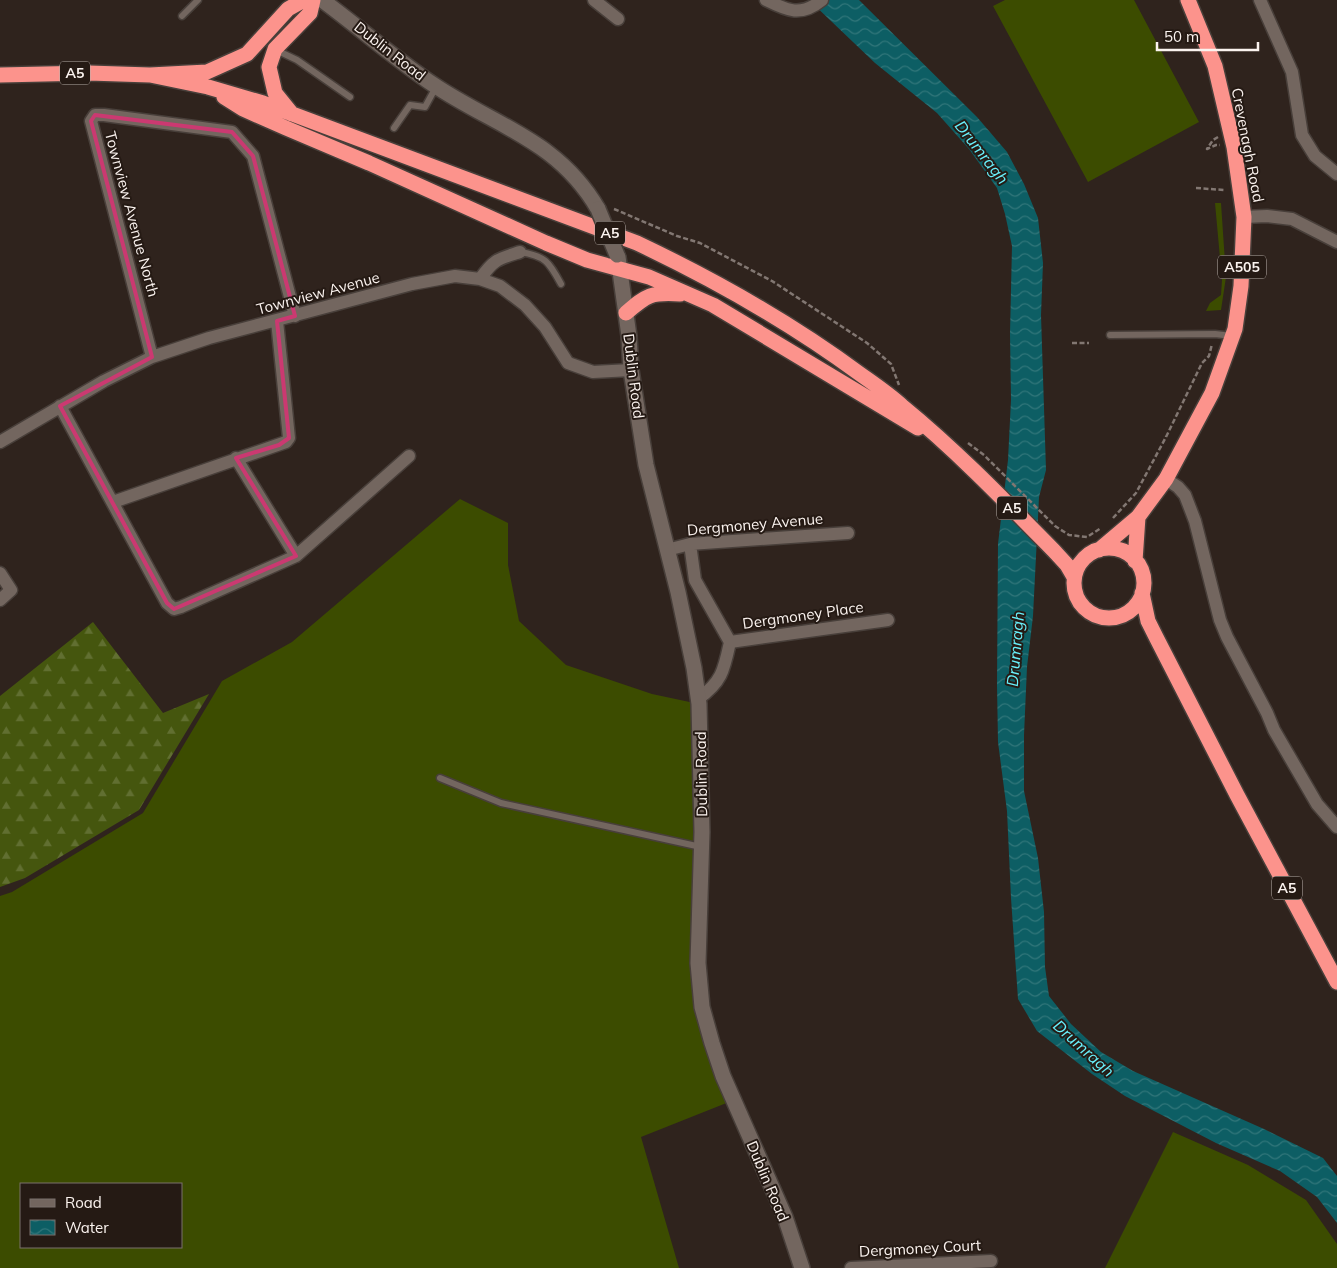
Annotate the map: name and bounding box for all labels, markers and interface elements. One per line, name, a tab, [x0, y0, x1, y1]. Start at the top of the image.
street label: Dublin Road	[350, 17, 430, 85]
scale bar	[1157, 20, 1258, 52]
text: 50 m	[1164, 27, 1199, 46]
road number: A5	[60, 62, 90, 84]
street label: Crevenagh Road	[1228, 86, 1268, 204]
water label: Drumragh	[951, 116, 1013, 188]
street label: Townview Avenue North	[101, 129, 163, 299]
road number: A5	[595, 222, 625, 244]
road number: A505	[1218, 256, 1266, 278]
street label: Townview Avenue	[254, 267, 382, 319]
street label: Dublin Road	[619, 332, 649, 420]
road number: A5	[997, 496, 1027, 520]
street label: Dergmoney Avenue	[686, 509, 824, 539]
street label: Dergmoney Place	[741, 597, 865, 633]
water label: Drumragh	[1002, 611, 1028, 687]
street label: Dublin Road	[691, 731, 711, 817]
road number: A5	[1272, 876, 1302, 900]
water label: Drumragh	[1049, 1015, 1119, 1081]
street label: Dublin Road	[743, 1138, 793, 1224]
legend	[20, 1183, 182, 1248]
text: Road	[65, 1193, 102, 1212]
text: Water	[65, 1218, 109, 1237]
street label: Dergmoney Court	[858, 1235, 982, 1261]

